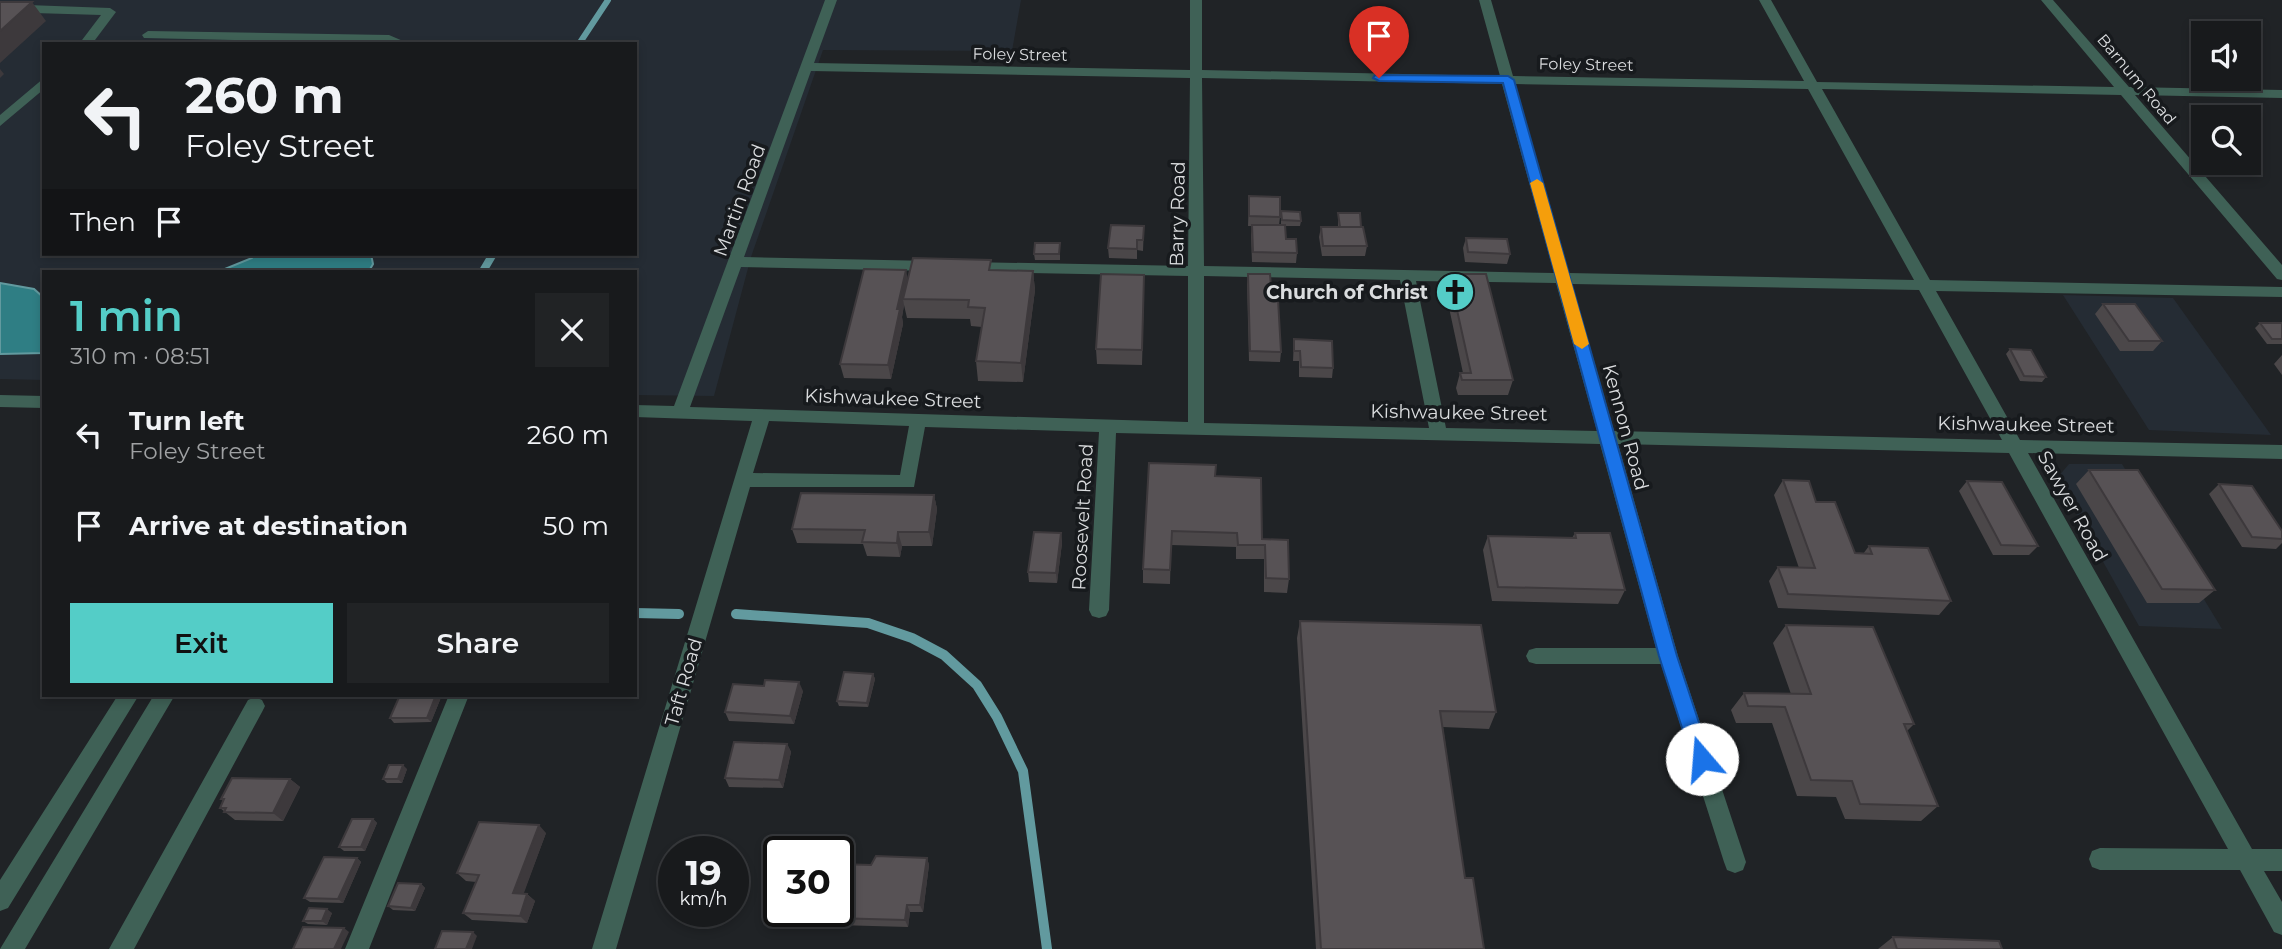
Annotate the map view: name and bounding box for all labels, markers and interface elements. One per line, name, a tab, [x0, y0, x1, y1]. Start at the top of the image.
pin	[1349, 6, 1409, 78]
icon: arrive	[1360, 17, 1398, 55]
map controls	[2191, 21, 2261, 175]
button: sound	[2191, 21, 2261, 91]
street label: Barnum Road	[2093, 30, 2180, 128]
street label: Foley Street	[972, 44, 1068, 65]
street label: Foley Street	[1538, 54, 1634, 75]
text: 260 m	[185, 66, 344, 125]
icon: left	[70, 70, 161, 161]
button: search	[2191, 105, 2261, 175]
text: Foley Street	[185, 126, 375, 165]
street label: Martin Road	[709, 141, 770, 259]
street label: Barry Road	[1165, 161, 1190, 267]
icon: arrive	[150, 203, 188, 241]
text: Then	[70, 206, 136, 238]
church icon: Church of Christ	[1434, 271, 1476, 313]
place label: Church of Christ	[1266, 281, 1428, 304]
text: 1 min	[70, 290, 183, 342]
button: close	[535, 293, 609, 367]
text: 310 m · 08:51	[70, 342, 211, 370]
street label: Kennon Road	[1598, 362, 1653, 493]
street label: Kishwaukee Street	[804, 384, 982, 413]
street label: Kishwaukee Street	[1370, 399, 1548, 426]
text: Turn left	[129, 405, 245, 437]
street label: Kishwaukee Street	[1937, 411, 2115, 438]
icon: left	[70, 416, 108, 454]
text: 260 m	[527, 419, 609, 451]
text: Foley Street	[129, 437, 266, 465]
street label: Roosevelt Road	[1067, 443, 1098, 591]
street label: Sawyer Road	[2033, 447, 2112, 566]
icon: arrive	[70, 507, 108, 545]
text: Arrive at destination	[129, 510, 408, 542]
text: 50 m	[543, 510, 609, 542]
button: Exit	[70, 603, 333, 683]
button: Share	[347, 603, 609, 683]
street label: Taft Road	[660, 636, 707, 729]
position arrow	[1665, 722, 1739, 796]
speed limit sign: 30	[763, 836, 854, 927]
text: 19	[685, 851, 722, 894]
text: km/h	[679, 888, 728, 910]

